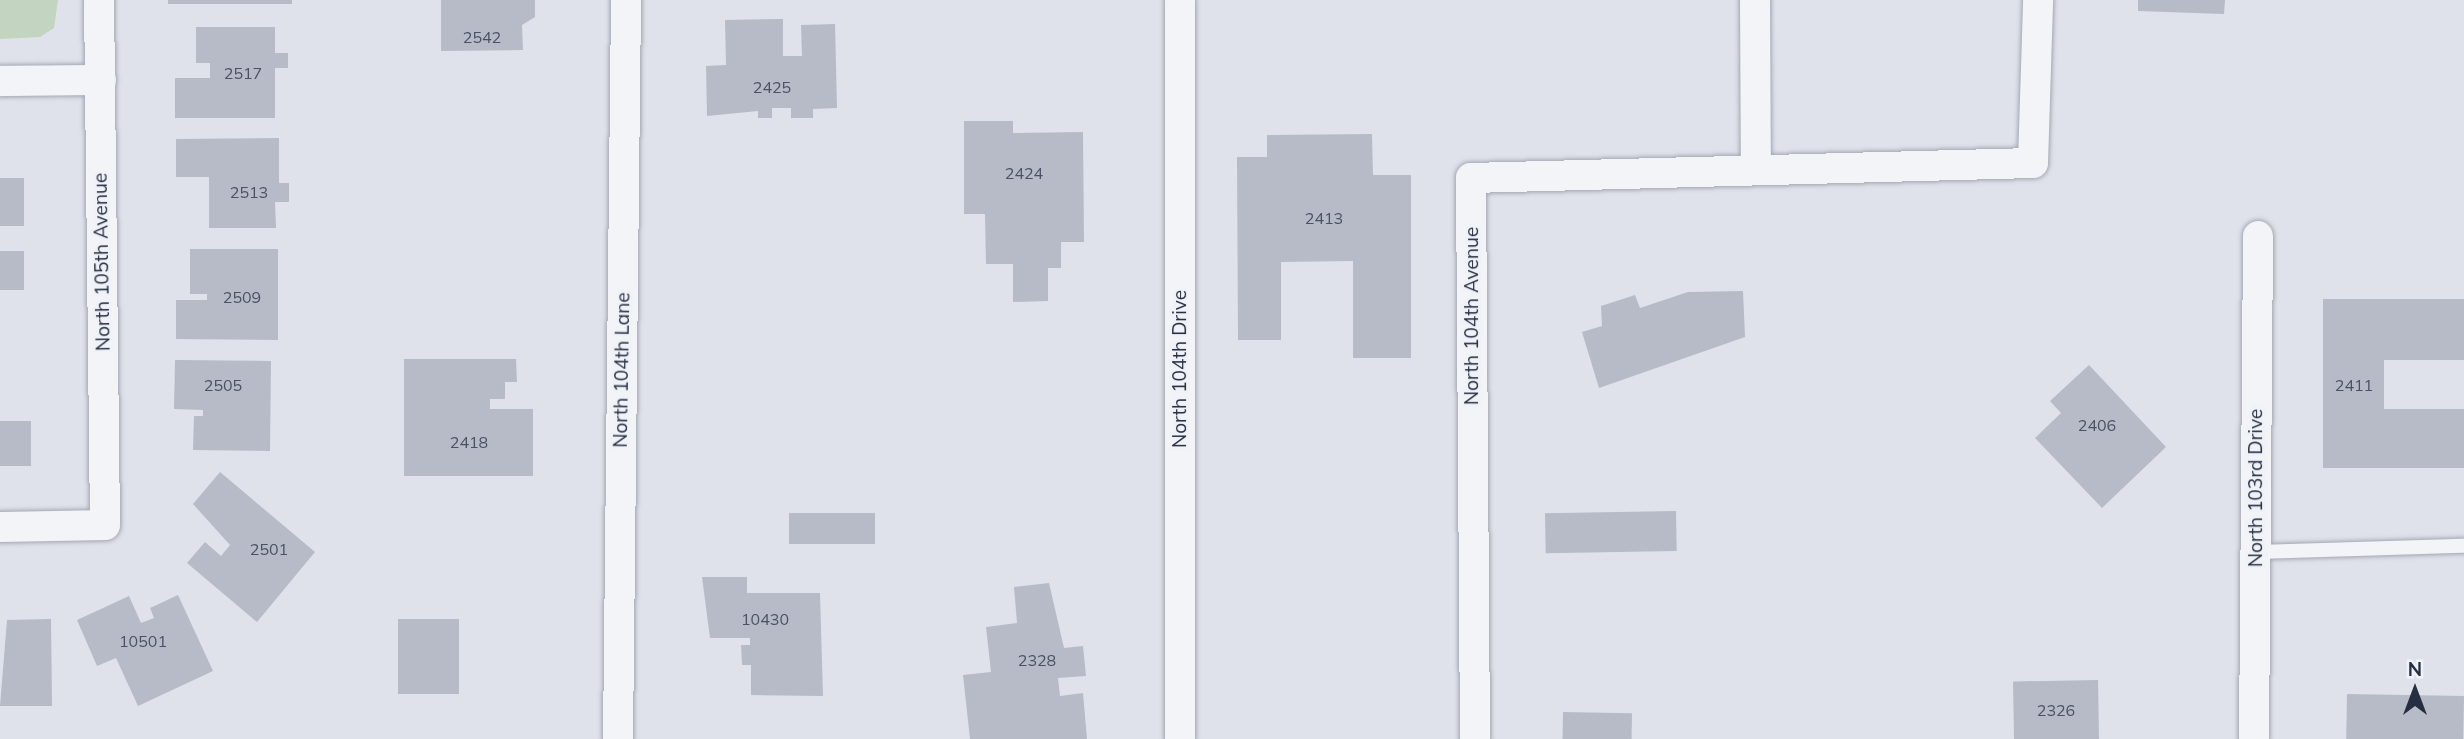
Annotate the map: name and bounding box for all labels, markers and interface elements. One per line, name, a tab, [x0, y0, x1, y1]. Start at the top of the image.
house number: 2542	[463, 27, 501, 47]
house number: 2517	[224, 63, 262, 83]
house number: 2425	[753, 77, 791, 97]
house number: 2424	[1005, 163, 1043, 183]
street label: North 105th Avenue	[89, 173, 115, 351]
house number: 2513	[230, 182, 268, 202]
house number: 2413	[1305, 208, 1343, 228]
street label: North 104th Avenue	[1461, 227, 1483, 405]
house number: 2509	[223, 287, 261, 307]
street label: North 104th Drive	[1169, 290, 1191, 448]
street label: North 104th Lane	[609, 292, 635, 448]
house number: 2505	[204, 375, 242, 395]
house number: 2411	[2335, 375, 2373, 395]
street label: North 103rd Drive	[2245, 409, 2267, 567]
house number: 2406	[2078, 415, 2116, 435]
house number: 2418	[450, 432, 488, 452]
house number: 2501	[250, 539, 288, 559]
house number: 10430	[741, 609, 789, 629]
house number: 10501	[119, 631, 167, 651]
house number: 2328	[1018, 650, 1056, 670]
north arrow	[2380, 655, 2450, 725]
text: N	[2408, 657, 2422, 681]
house number: 2326	[2037, 700, 2075, 720]

